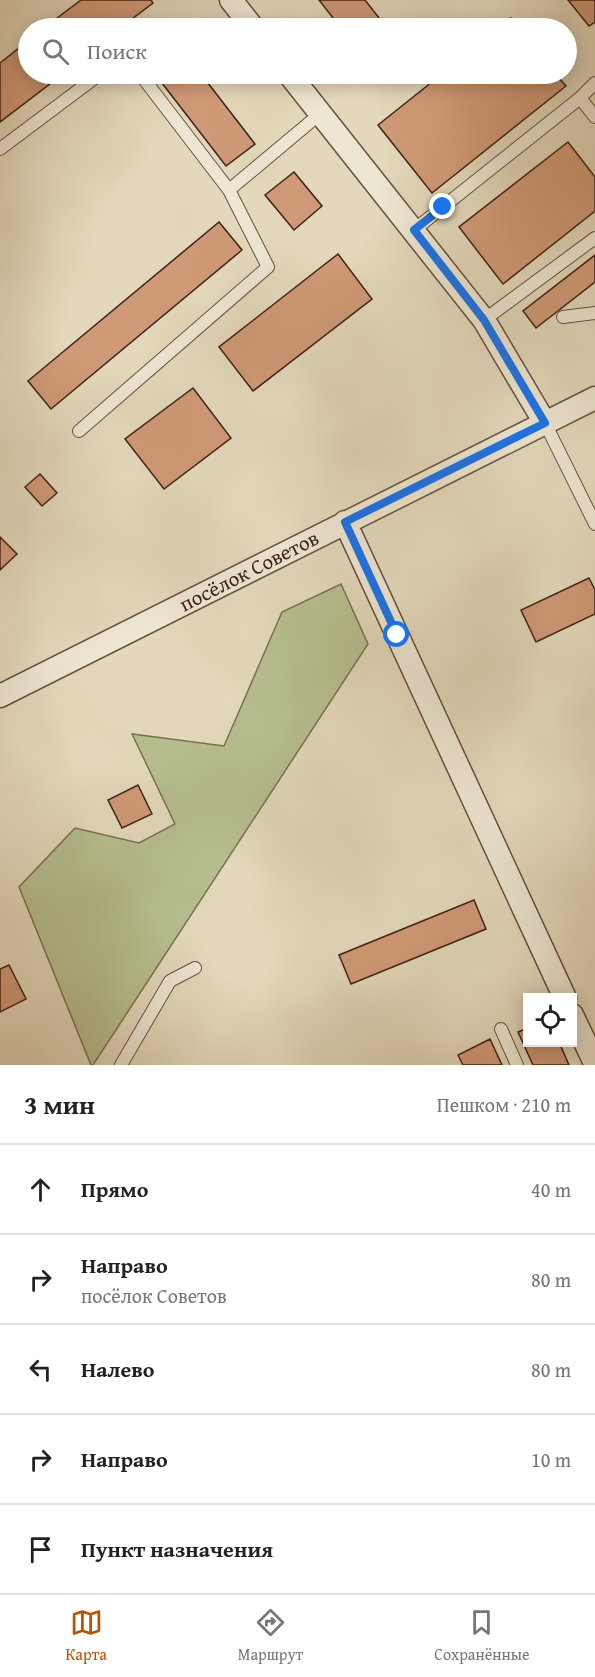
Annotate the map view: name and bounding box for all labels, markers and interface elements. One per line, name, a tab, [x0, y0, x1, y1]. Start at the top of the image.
search box	[18, 18, 577, 84]
icon: search	[39, 35, 72, 68]
text: Поиск	[87, 35, 147, 67]
route end	[429, 193, 455, 219]
street label: посёлок Советов	[174, 522, 324, 619]
route start	[383, 621, 409, 647]
map controls	[523, 993, 577, 1047]
button: locate	[523, 993, 577, 1047]
text: 3 мин	[24, 1085, 95, 1124]
text: Пешком · 210 m	[437, 1090, 571, 1119]
icon: ahead	[24, 1173, 57, 1206]
text: Прямо	[81, 1173, 148, 1205]
text: 40 m	[531, 1175, 571, 1204]
text: Направо	[81, 1249, 168, 1281]
icon: right	[24, 1263, 57, 1296]
text: 80 m	[531, 1265, 571, 1294]
text: посёлок Советов	[81, 1281, 227, 1310]
icon: left	[24, 1353, 57, 1386]
text: Налево	[81, 1353, 154, 1385]
text: 80 m	[531, 1355, 571, 1384]
icon: right	[24, 1443, 57, 1476]
text: Направо	[81, 1443, 168, 1475]
text: 10 m	[531, 1445, 571, 1474]
icon: arrive	[24, 1533, 57, 1566]
text: Пункт назначения	[81, 1533, 273, 1565]
tab: Карта	[65, 1606, 107, 1666]
tab: Маршрут	[238, 1606, 303, 1666]
tab: Сохранённые	[434, 1606, 530, 1666]

